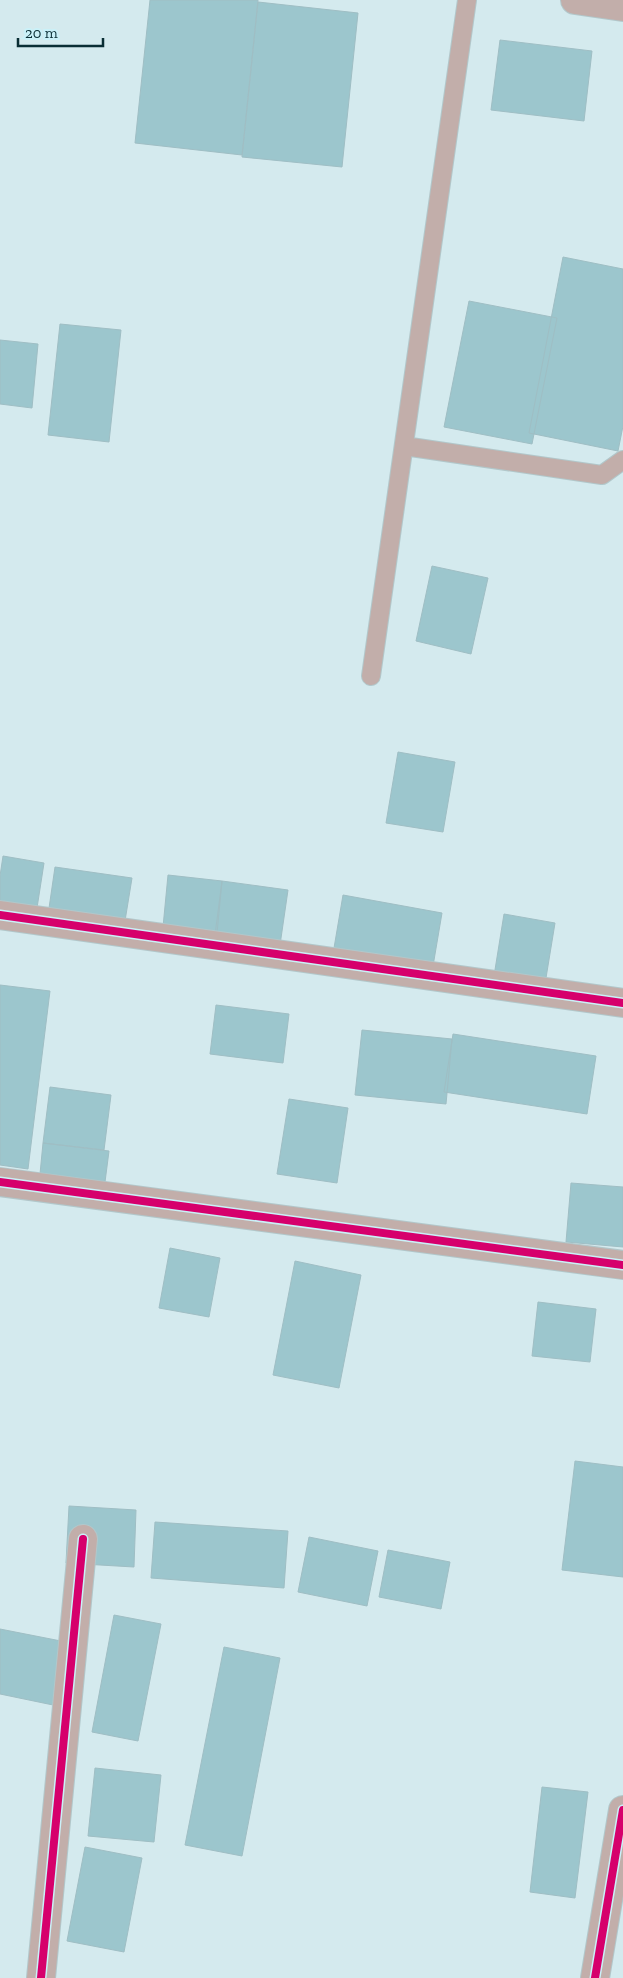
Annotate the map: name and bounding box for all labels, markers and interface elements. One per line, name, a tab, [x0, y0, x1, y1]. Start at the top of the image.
scale bar	[18, 15, 102, 47]
text: 20 m	[25, 24, 58, 42]

